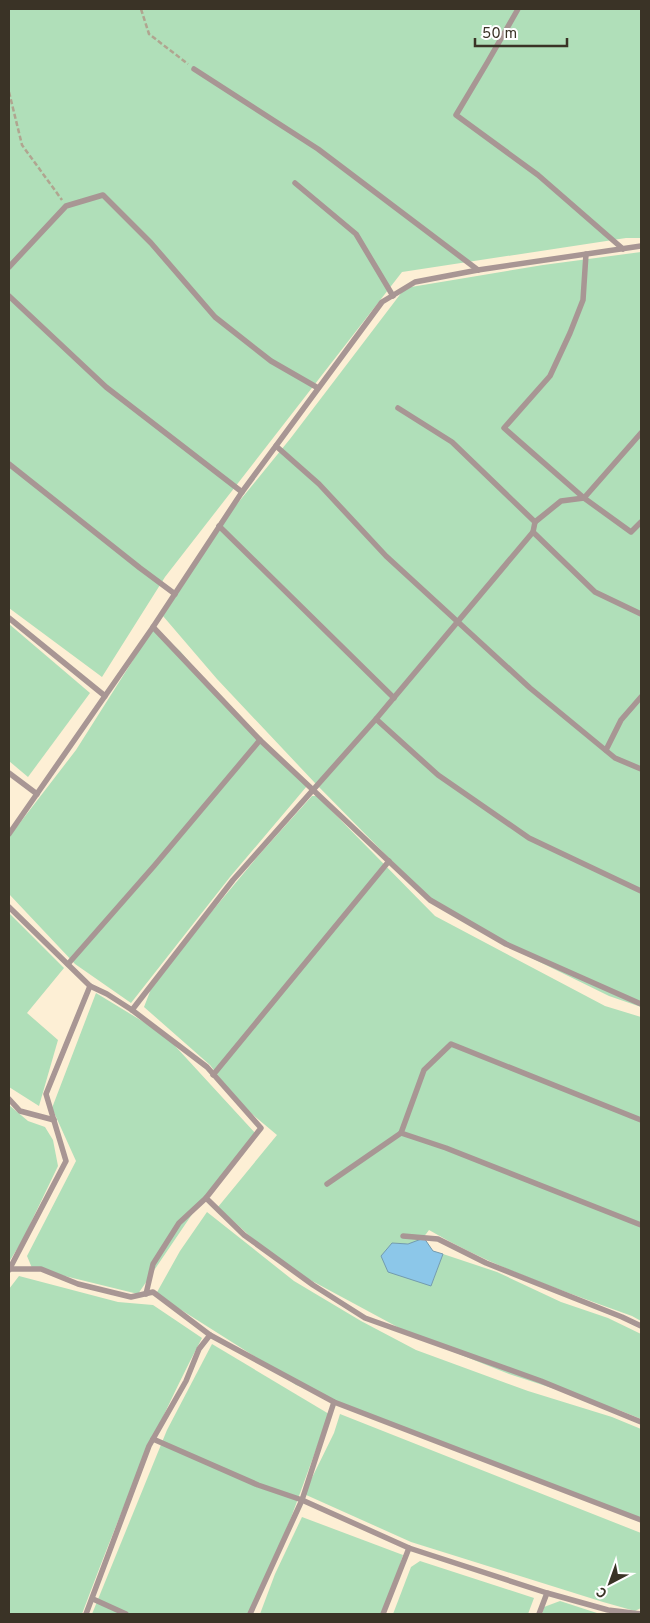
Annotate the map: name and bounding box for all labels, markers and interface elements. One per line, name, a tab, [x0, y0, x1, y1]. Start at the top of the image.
scale bar	[475, 15, 568, 47]
text: 50 m	[482, 25, 517, 44]
north arrow	[585, 1558, 635, 1608]
text: С	[593, 1582, 611, 1601]

